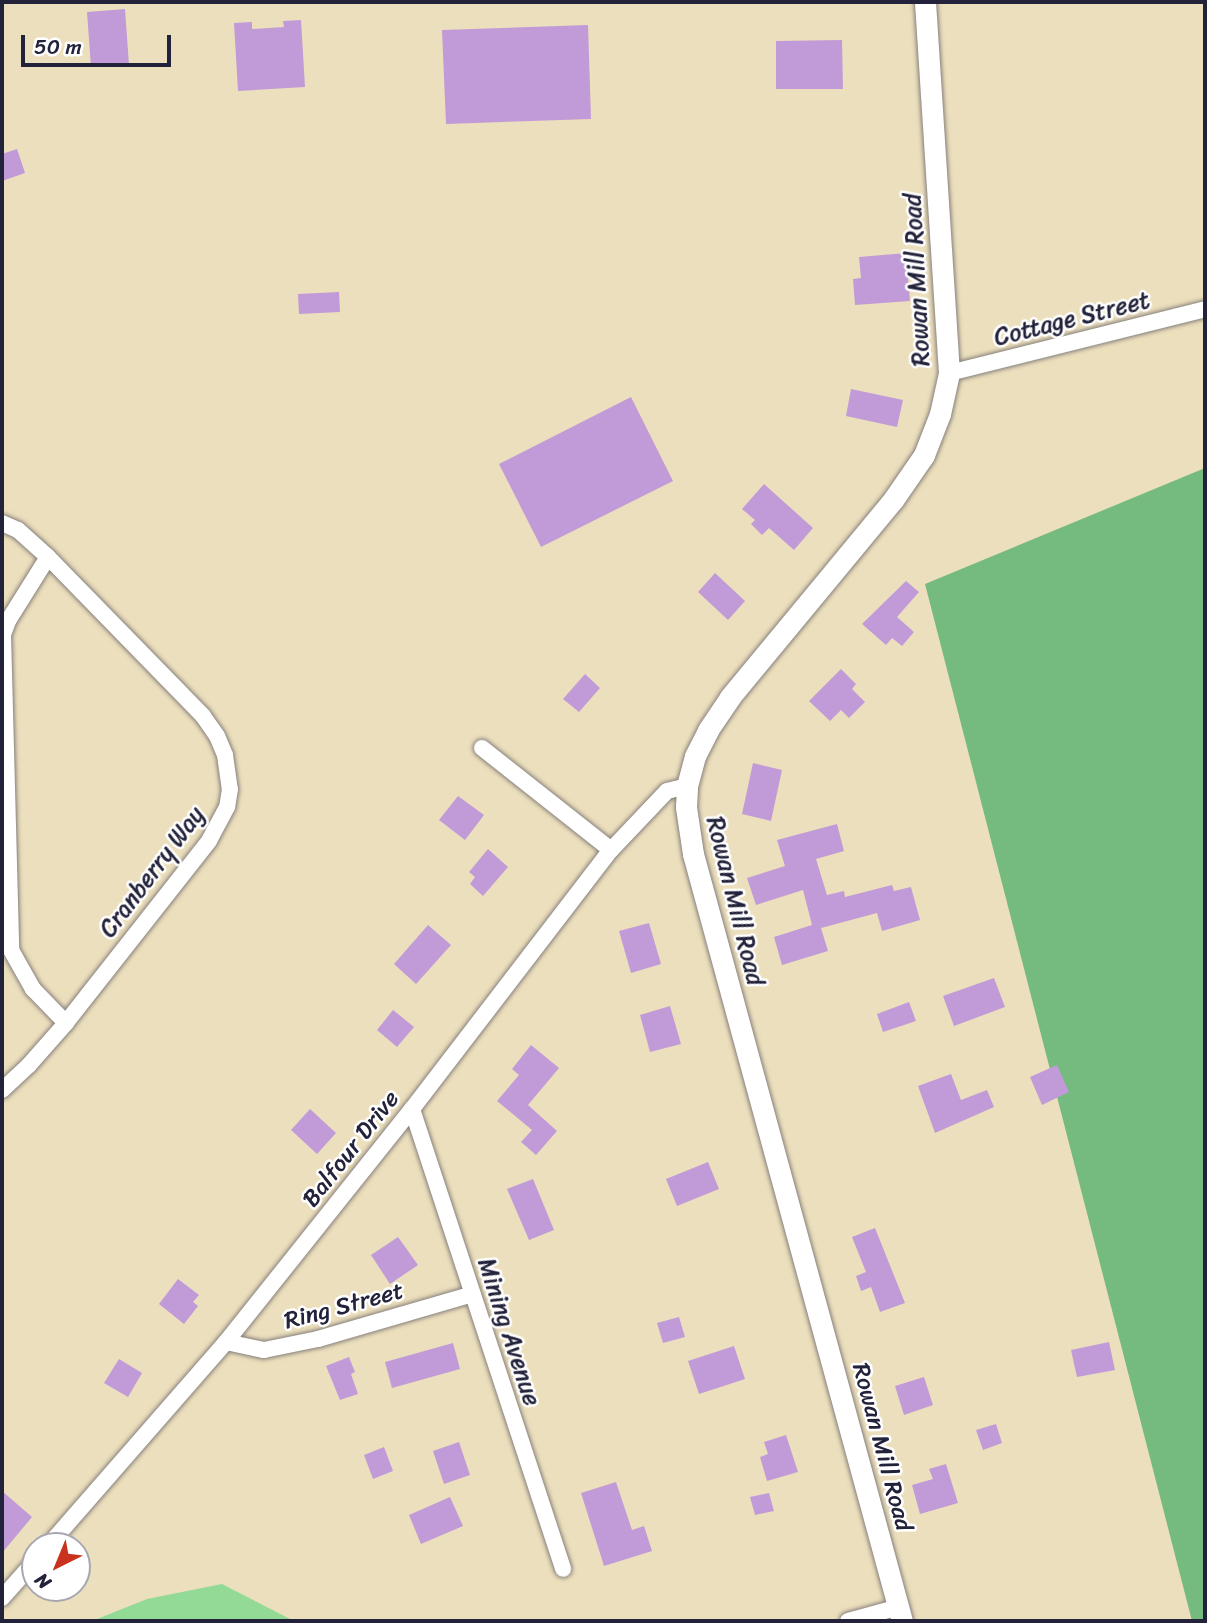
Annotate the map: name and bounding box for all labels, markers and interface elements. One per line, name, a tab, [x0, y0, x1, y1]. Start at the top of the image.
scale bar	[24, 21, 175, 65]
text: 50 m	[34, 28, 82, 66]
street label: Rowan Mill Road	[898, 193, 936, 367]
street label: Cottage Street	[992, 286, 1152, 352]
street label: Cranberry Way	[94, 801, 210, 943]
street label: Rowan Mill Road	[700, 814, 770, 988]
street label: Balfour Drive	[297, 1085, 405, 1213]
street label: Mining Avenue	[472, 1254, 546, 1410]
street label: Ring Street	[281, 1276, 407, 1336]
street label: Rowan Mill Road	[846, 1360, 918, 1534]
north arrow	[21, 1532, 91, 1602]
text: N	[27, 1565, 59, 1598]

